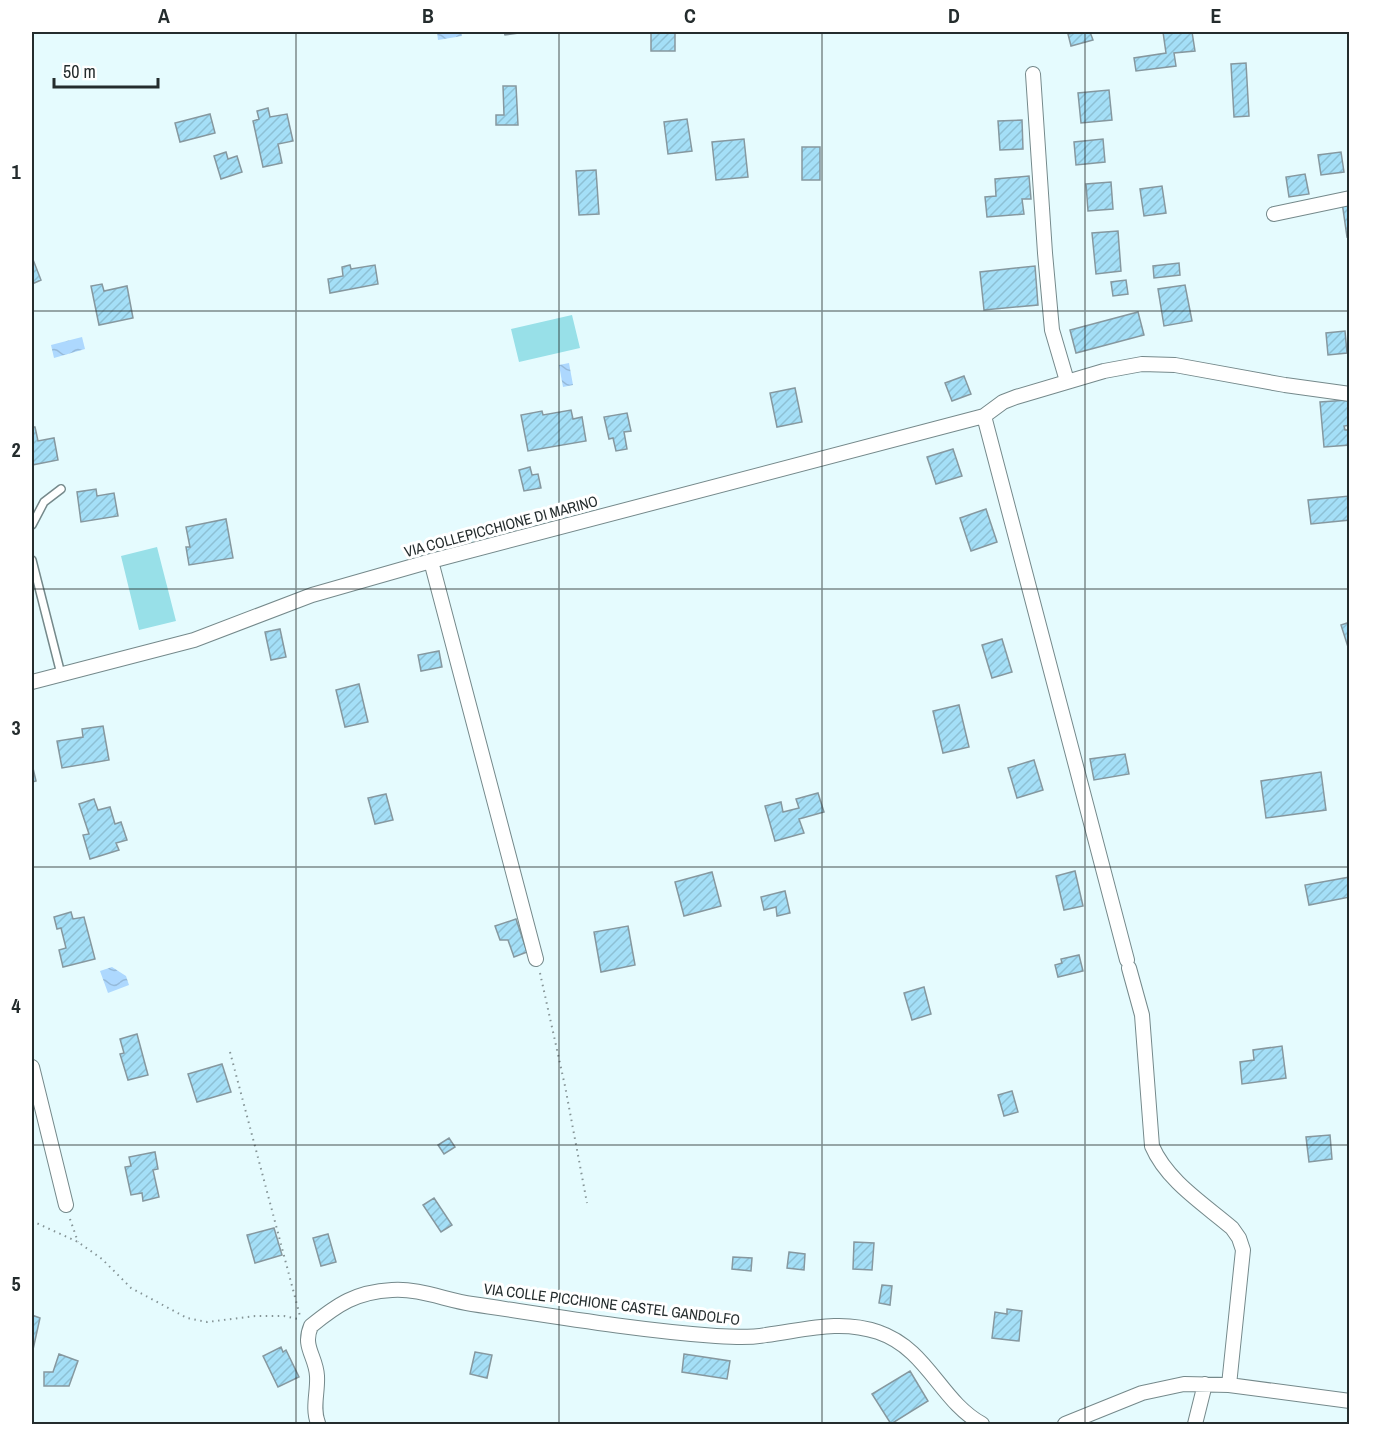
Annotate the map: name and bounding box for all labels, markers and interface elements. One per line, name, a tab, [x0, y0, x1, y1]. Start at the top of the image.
text: A	[158, 2, 170, 29]
text: B	[422, 2, 434, 29]
text: C	[684, 2, 696, 29]
text: D	[948, 2, 960, 29]
text: E	[1211, 2, 1222, 29]
scale bar	[54, 51, 158, 89]
text: 50 m	[63, 59, 96, 84]
text: 1	[11, 158, 21, 185]
text: 2	[11, 436, 21, 463]
street label: VIA COLLEPICCHIONE DI MARINO	[402, 490, 600, 562]
text: 3	[11, 714, 21, 741]
text: 4	[11, 992, 21, 1019]
text: 5	[11, 1270, 21, 1297]
street label: VIA COLLE PICCHIONE CASTEL GANDOLFO	[483, 1278, 741, 1330]

